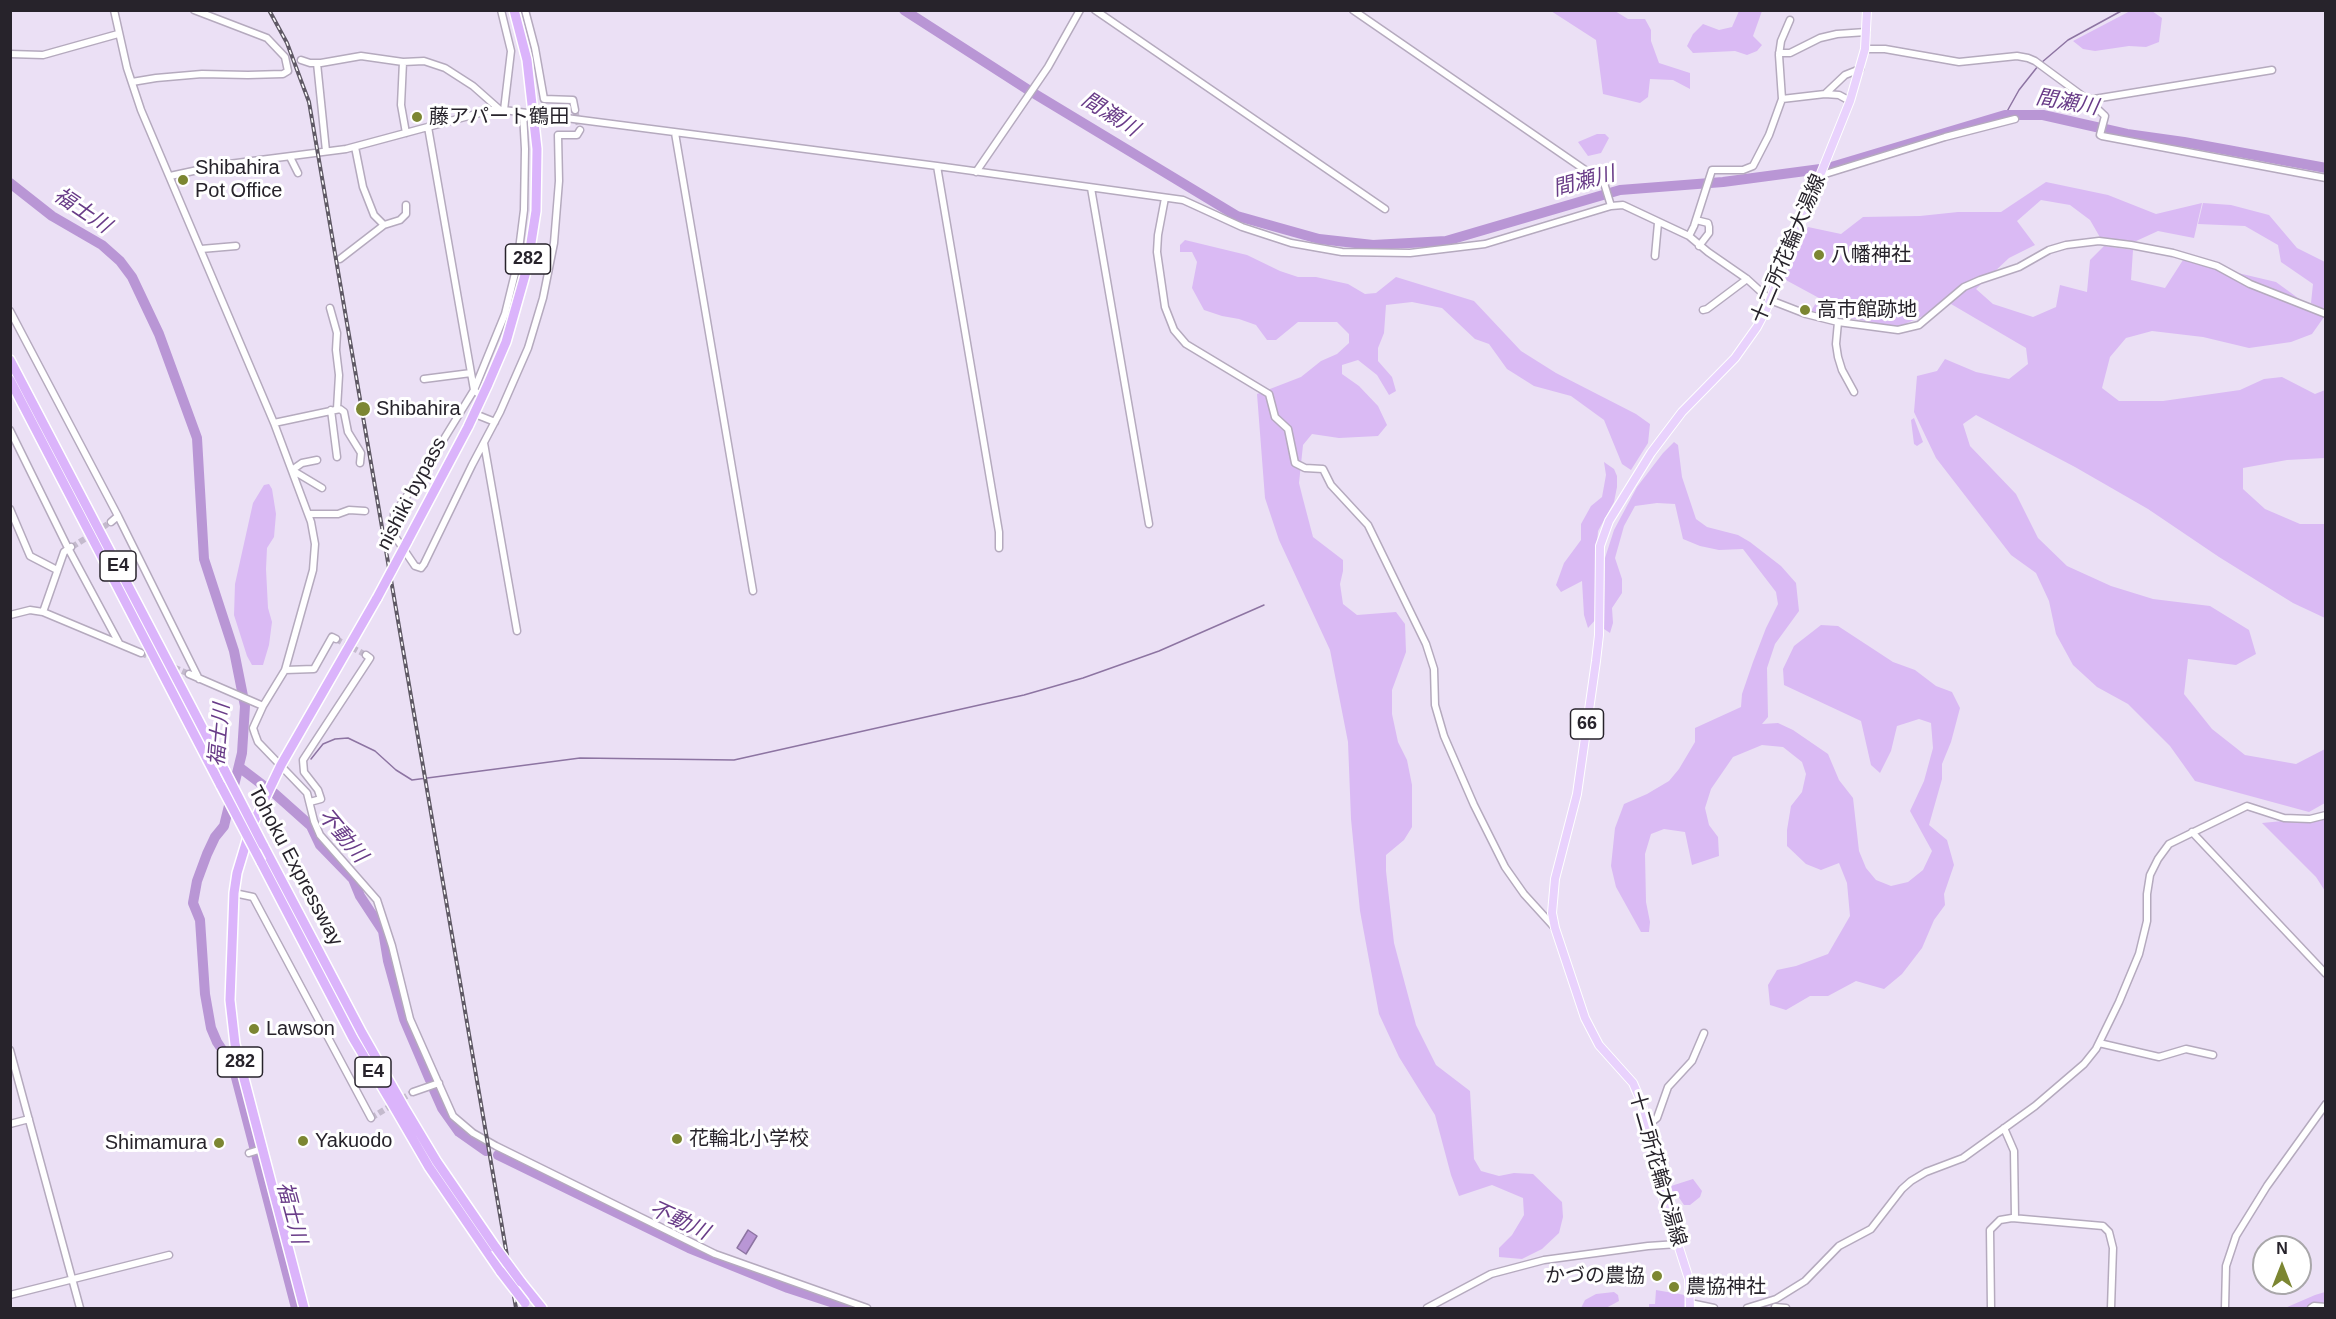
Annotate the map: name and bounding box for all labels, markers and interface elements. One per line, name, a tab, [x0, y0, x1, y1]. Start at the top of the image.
water label: 間瀬川	[2034, 85, 2100, 121]
water label: 間瀬川	[1077, 88, 1143, 142]
place label: 藤アパート鶴田	[429, 105, 569, 129]
marker: 藤アパート鶴田	[410, 110, 424, 124]
place label: Shibahira Pot Office	[195, 156, 282, 203]
water label: 間瀬川	[1550, 162, 1618, 202]
street label: 十二所花輪大湯線	[1747, 171, 1831, 327]
marker: Shibahira Pot Office	[176, 173, 190, 187]
water label: 福士川	[49, 183, 115, 239]
place label: 八幡神社	[1831, 243, 1911, 267]
road number: 282	[506, 244, 550, 274]
marker: 八幡神社	[1812, 248, 1826, 262]
place label: 高市館跡地	[1817, 298, 1917, 322]
marker: 高市館跡地	[1798, 303, 1812, 317]
place label: Shibahira	[376, 397, 461, 421]
marker: Shibahira	[354, 400, 372, 418]
street label: nishiki bypass	[372, 433, 452, 555]
road number: E4	[100, 551, 136, 581]
water label: 福士川	[205, 703, 235, 767]
road number: 66	[1570, 709, 1604, 739]
street label: Tohoku Expressway	[243, 782, 347, 950]
water label: 不動川	[312, 804, 372, 868]
place label: Lawson	[266, 1017, 335, 1041]
marker: Lawson	[247, 1022, 261, 1036]
road number: 282	[218, 1047, 262, 1077]
road number: E4	[355, 1057, 391, 1087]
street label: 十二所花輪大湯線	[1623, 1089, 1691, 1249]
place label: 花輪北小学校	[689, 1127, 809, 1151]
place label: Yakuodo	[315, 1129, 392, 1153]
place label: Shimamura	[105, 1131, 207, 1155]
marker: 花輪北小学校	[670, 1132, 684, 1146]
marker: Yakuodo	[296, 1134, 310, 1148]
marker: Shimamura	[212, 1136, 226, 1150]
water label: 福士川	[271, 1179, 311, 1247]
water label: 不動川	[645, 1196, 713, 1246]
north arrow	[2252, 1235, 2312, 1295]
text: N	[2276, 1240, 2288, 1257]
place label: かづの農協	[1545, 1264, 1645, 1288]
marker: かづの農協	[1650, 1269, 1664, 1283]
place label: 農協神社	[1686, 1275, 1766, 1299]
marker: 農協神社	[1667, 1280, 1681, 1294]

